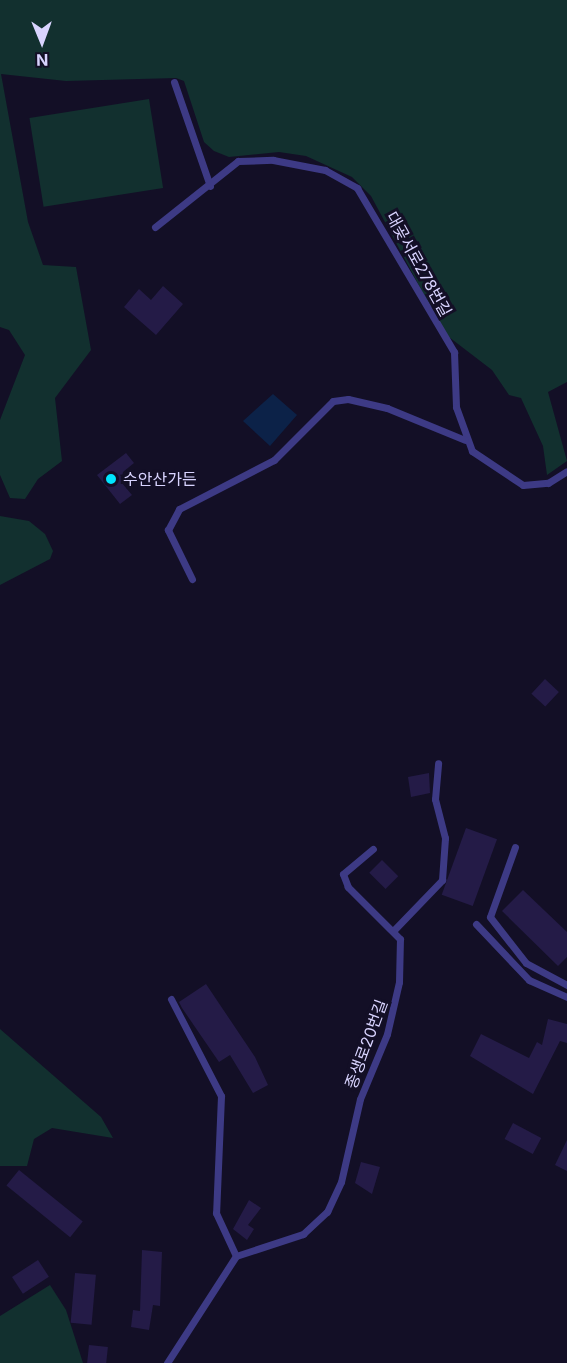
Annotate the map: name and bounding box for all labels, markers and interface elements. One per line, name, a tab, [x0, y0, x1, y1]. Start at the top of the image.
north arrow	[12, 12, 72, 72]
text: N	[36, 50, 49, 70]
street label: 대곶서로278번길	[382, 208, 456, 320]
place label: 수안산가든	[123, 469, 197, 489]
marker: 수안산가든	[104, 472, 118, 486]
street label: 종생로20번길	[341, 997, 391, 1091]

